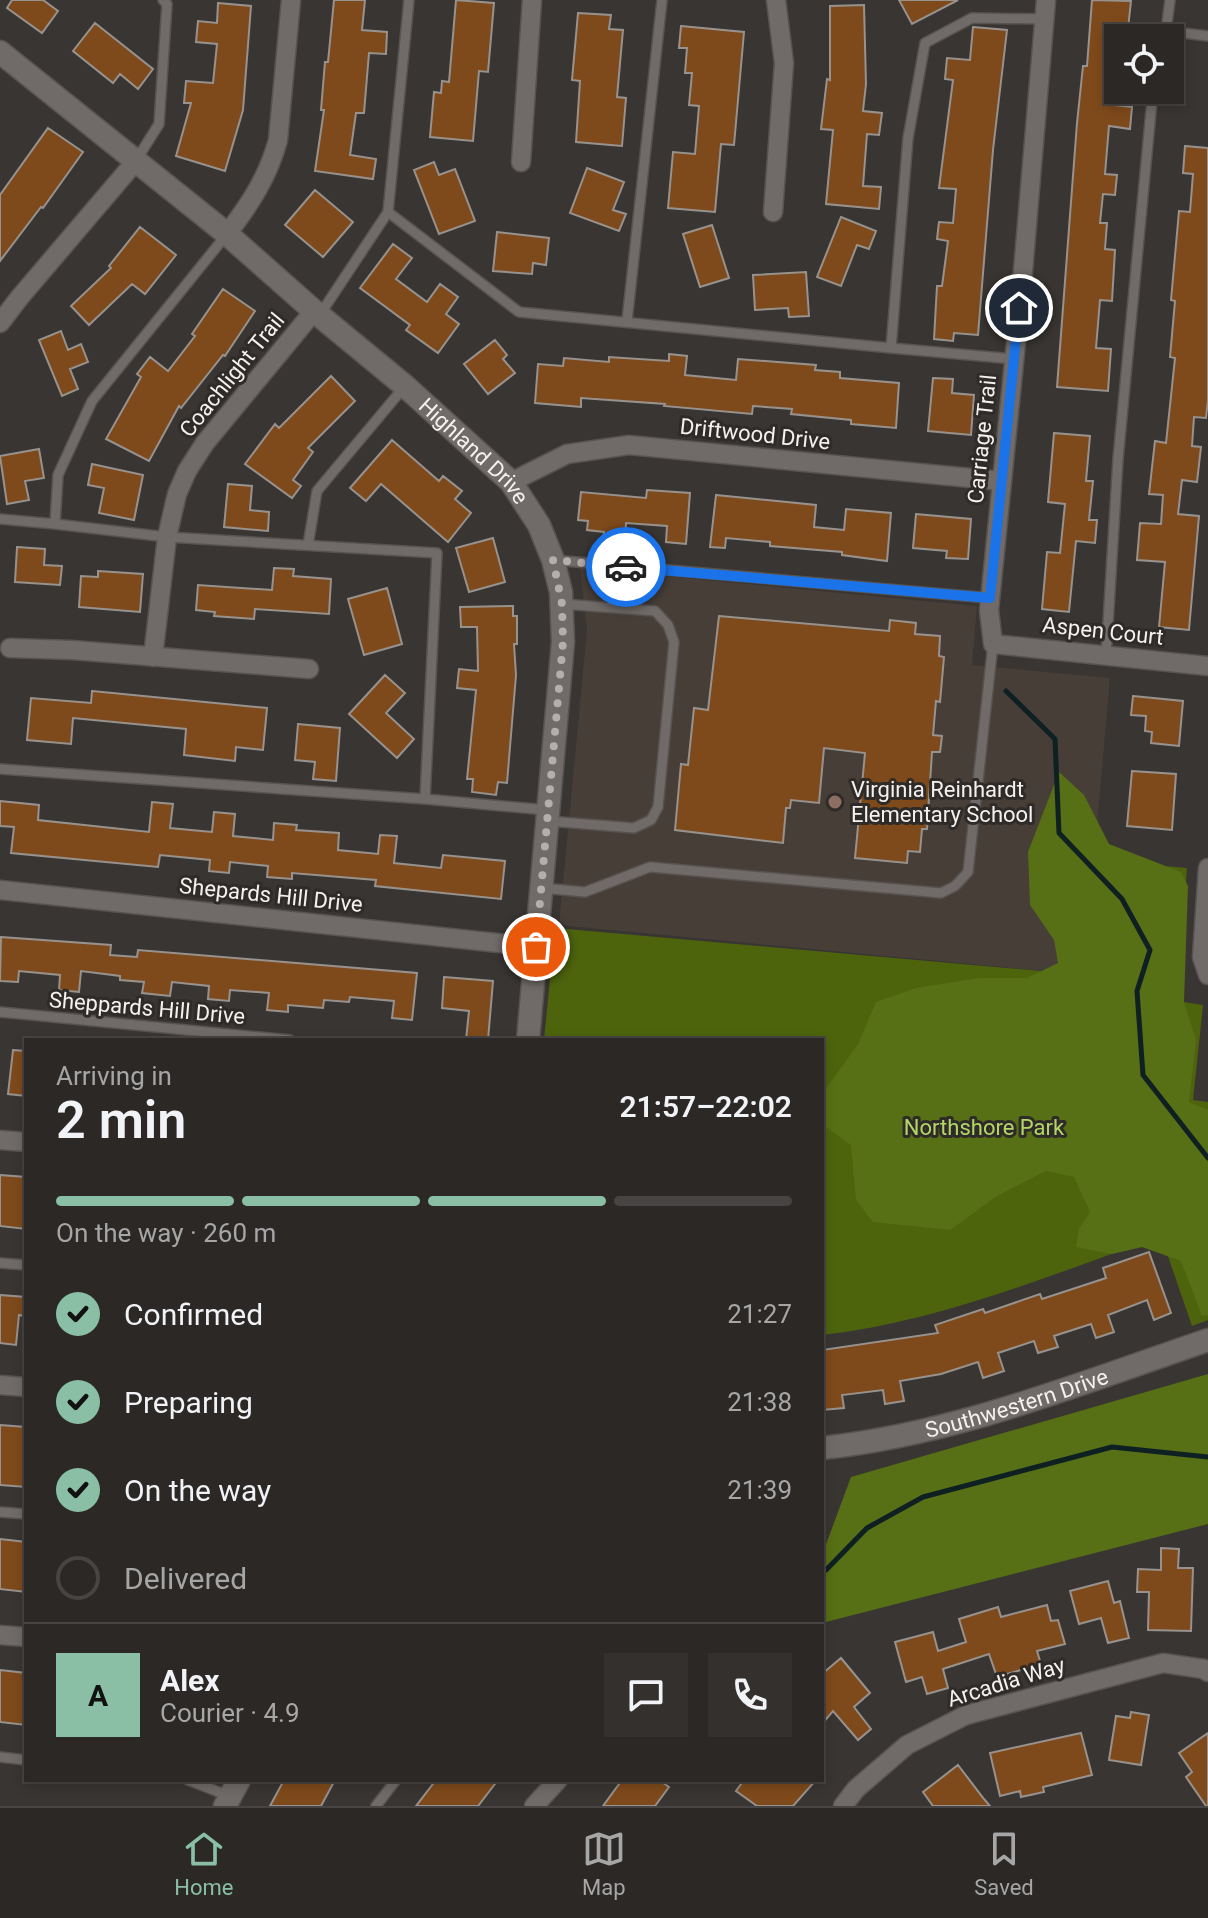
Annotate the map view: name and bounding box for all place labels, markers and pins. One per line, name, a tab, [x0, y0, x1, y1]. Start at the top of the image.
pin	[985, 274, 1053, 342]
place label: Virginia Reinhardt Elementary School	[851, 777, 1033, 827]
marker: Virginia Reinhardt Elementary School	[826, 793, 844, 811]
pin	[502, 913, 570, 981]

